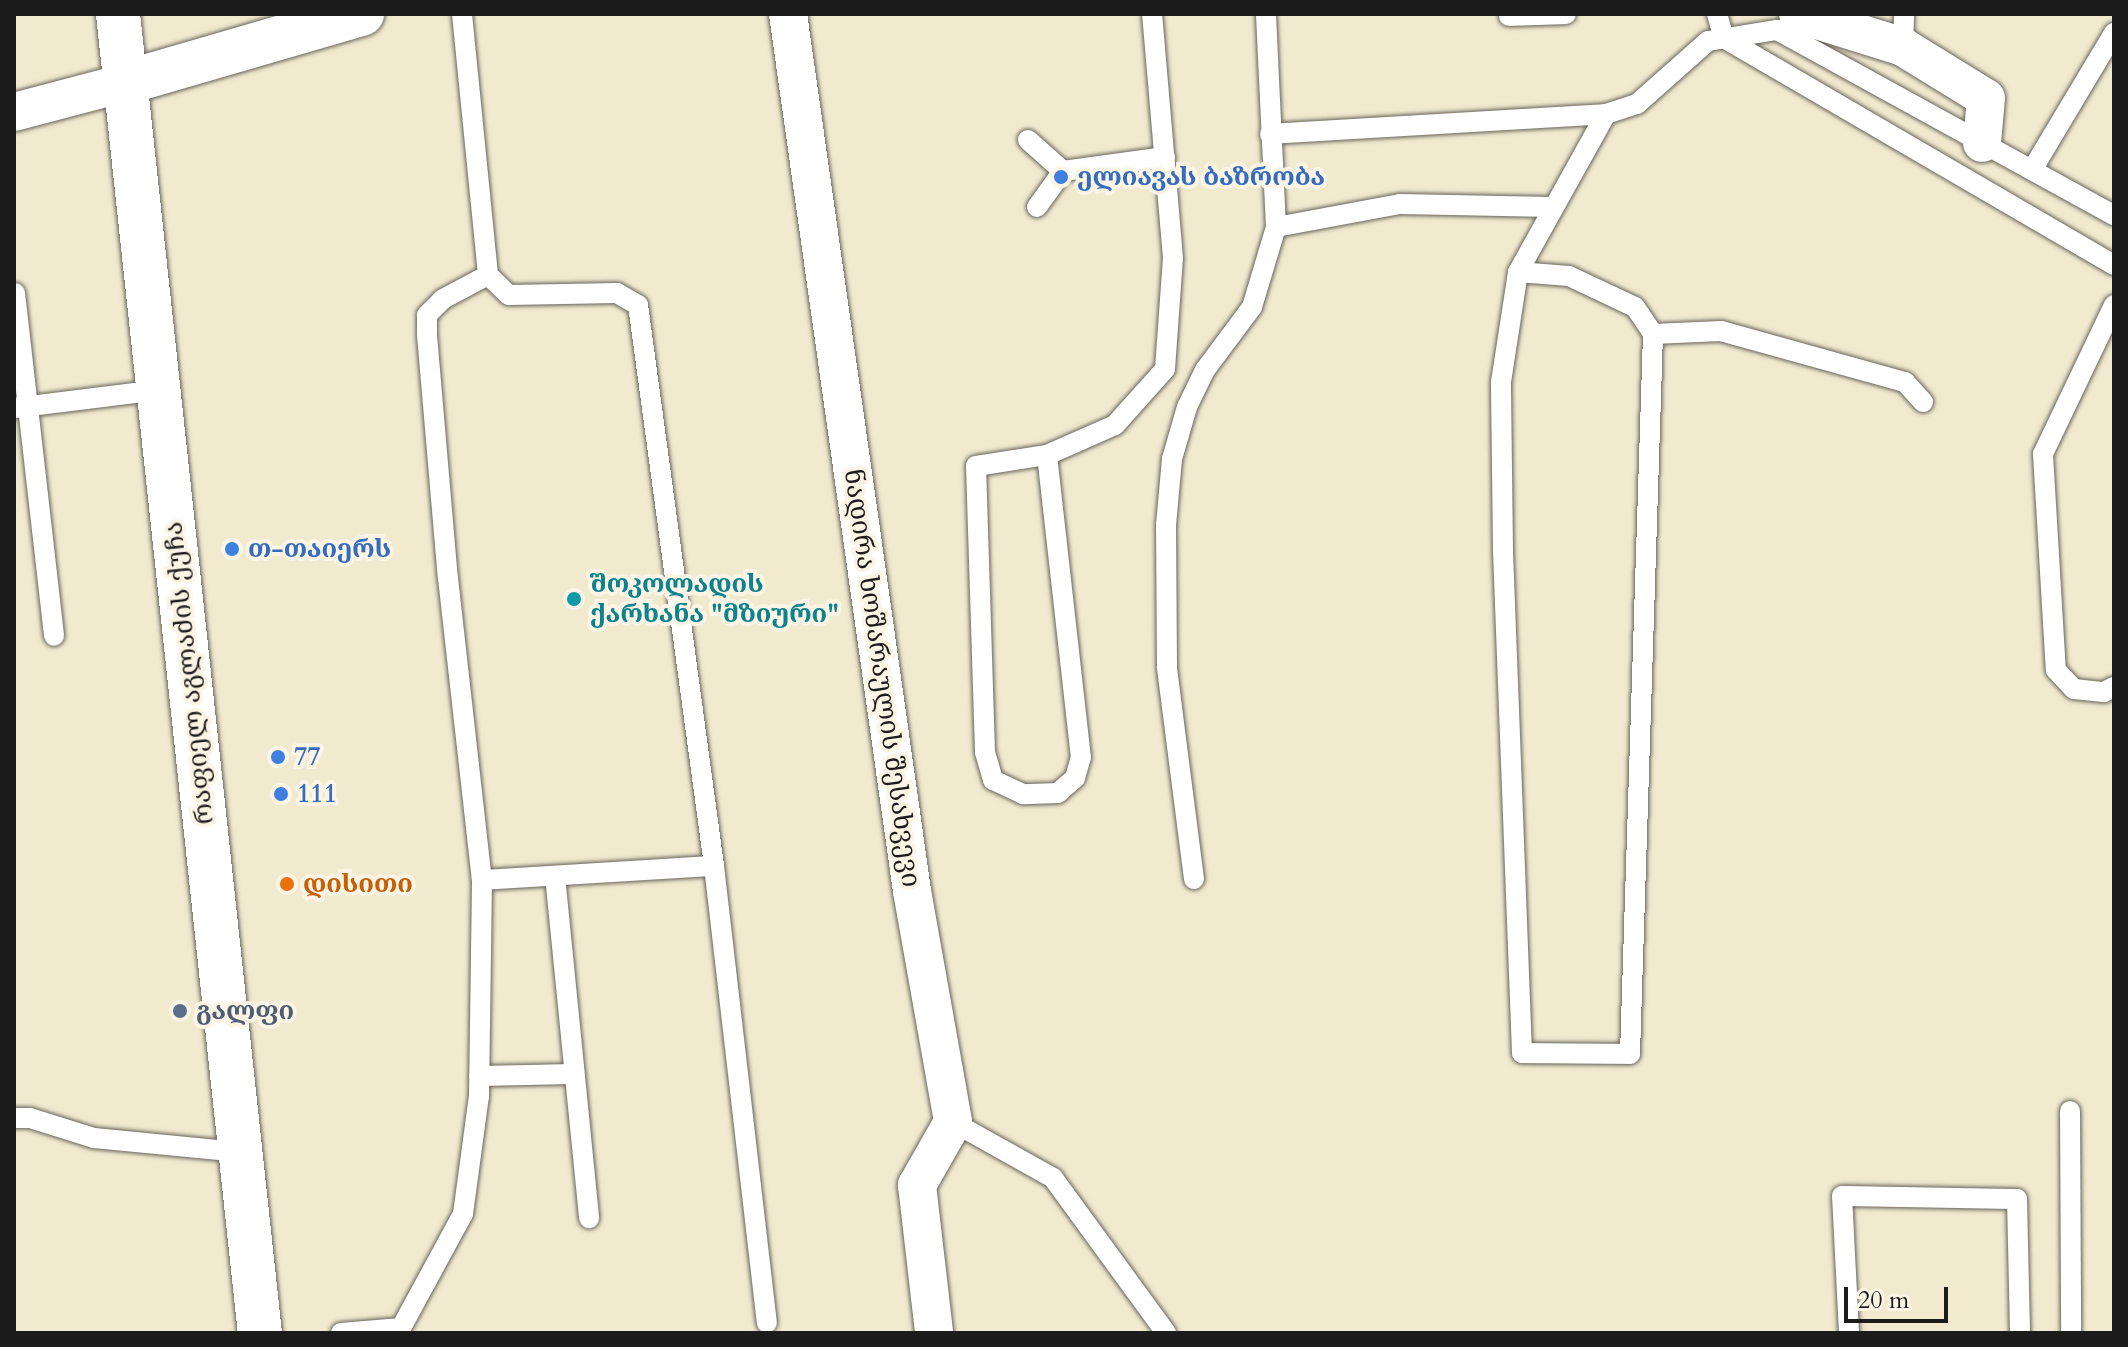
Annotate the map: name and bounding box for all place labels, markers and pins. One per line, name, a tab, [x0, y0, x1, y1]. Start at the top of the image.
place label: ელიავას ბაზრობა	[1077, 161, 1325, 193]
marker: ელიავას ბაზრობა	[1052, 168, 1070, 186]
place label: თ-თაიერს	[248, 533, 391, 565]
marker: თ-თაიერს	[223, 540, 241, 558]
place label: შოკოლადის ქარხანა "მზიური"	[590, 568, 839, 630]
marker: შოკოლადის ქარხანა "მზიური"	[565, 590, 583, 608]
place label: 77	[294, 741, 321, 773]
marker: 77	[269, 748, 287, 766]
place label: 111	[297, 778, 337, 810]
marker: 111	[272, 785, 290, 803]
place label: დისითი	[303, 868, 413, 900]
marker: დისითი	[278, 875, 296, 893]
place label: გალფი	[196, 995, 294, 1027]
marker: გალფი	[171, 1002, 189, 1020]

